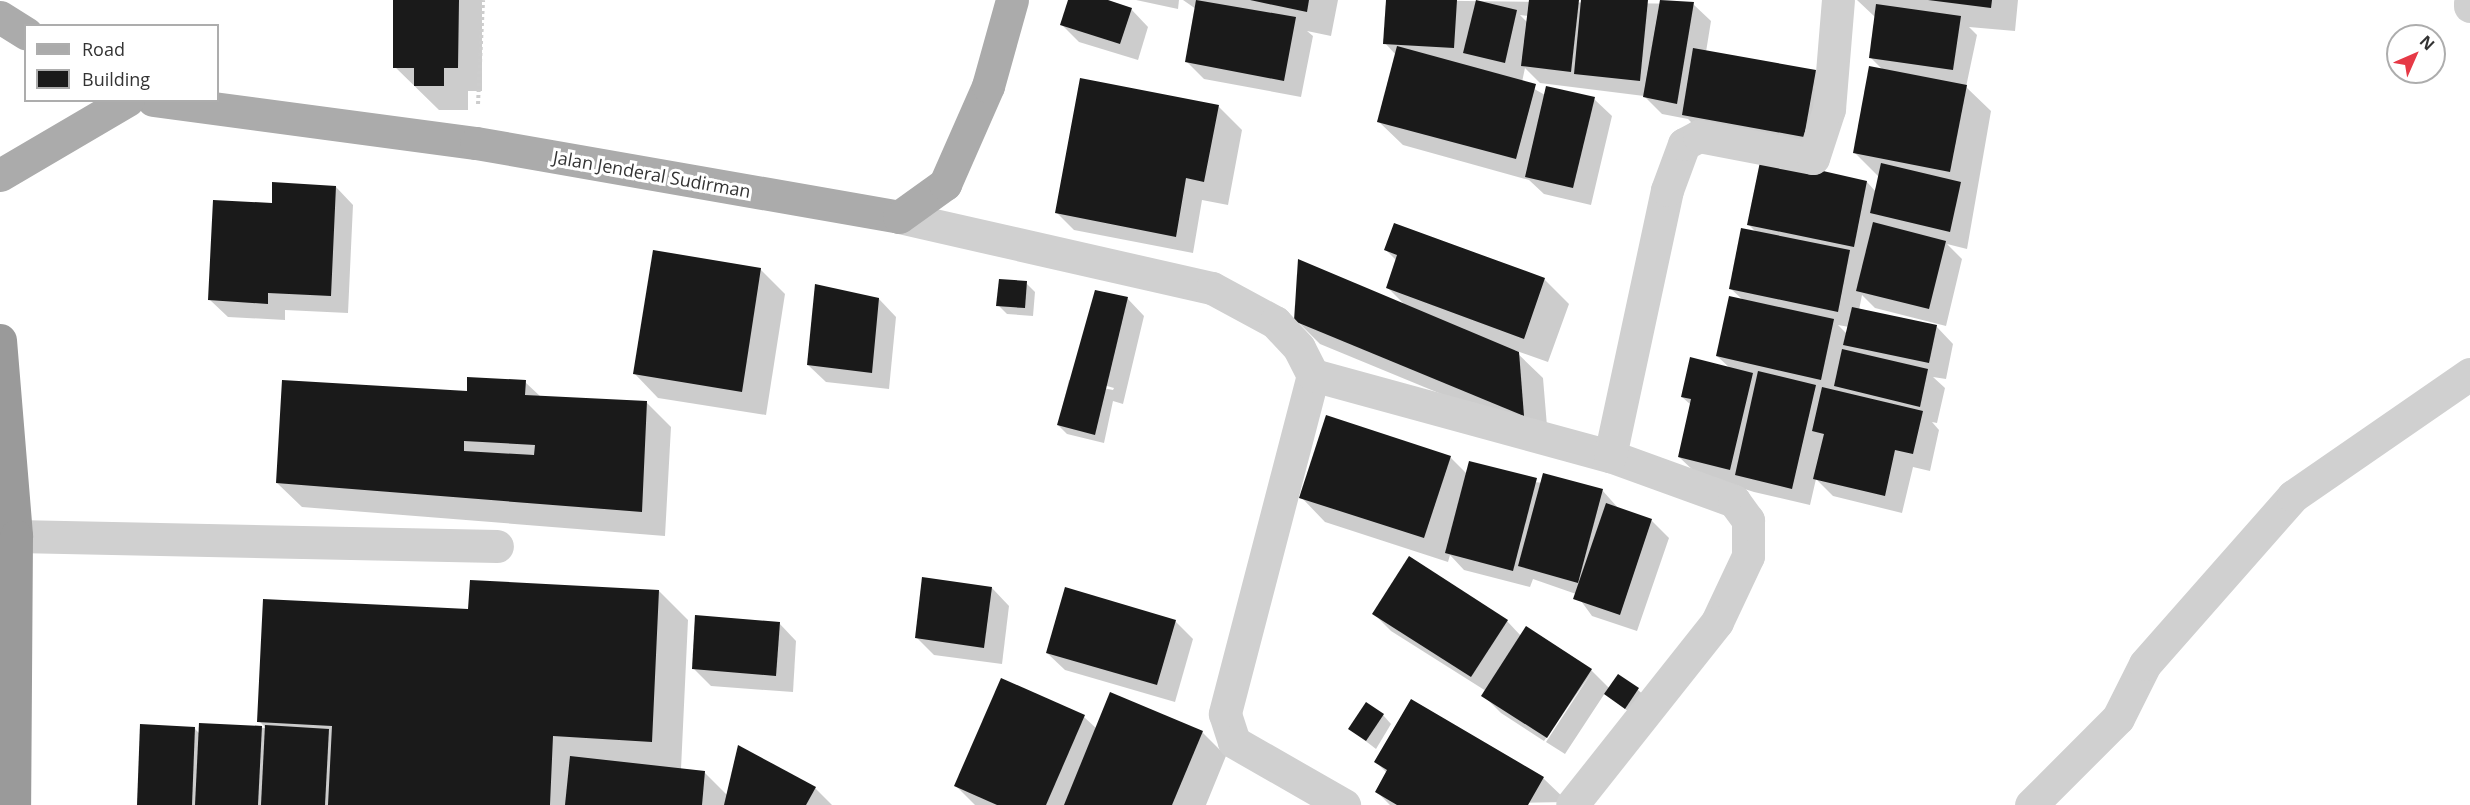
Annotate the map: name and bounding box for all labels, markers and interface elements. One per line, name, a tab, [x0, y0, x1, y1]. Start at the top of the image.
legend	[24, 24, 219, 102]
north arrow	[2386, 24, 2446, 84]
text: N	[2415, 30, 2440, 55]
text: Road	[82, 37, 125, 61]
text: Building	[82, 67, 150, 91]
street label: Jalan Jenderal Sudirman	[551, 146, 753, 202]

